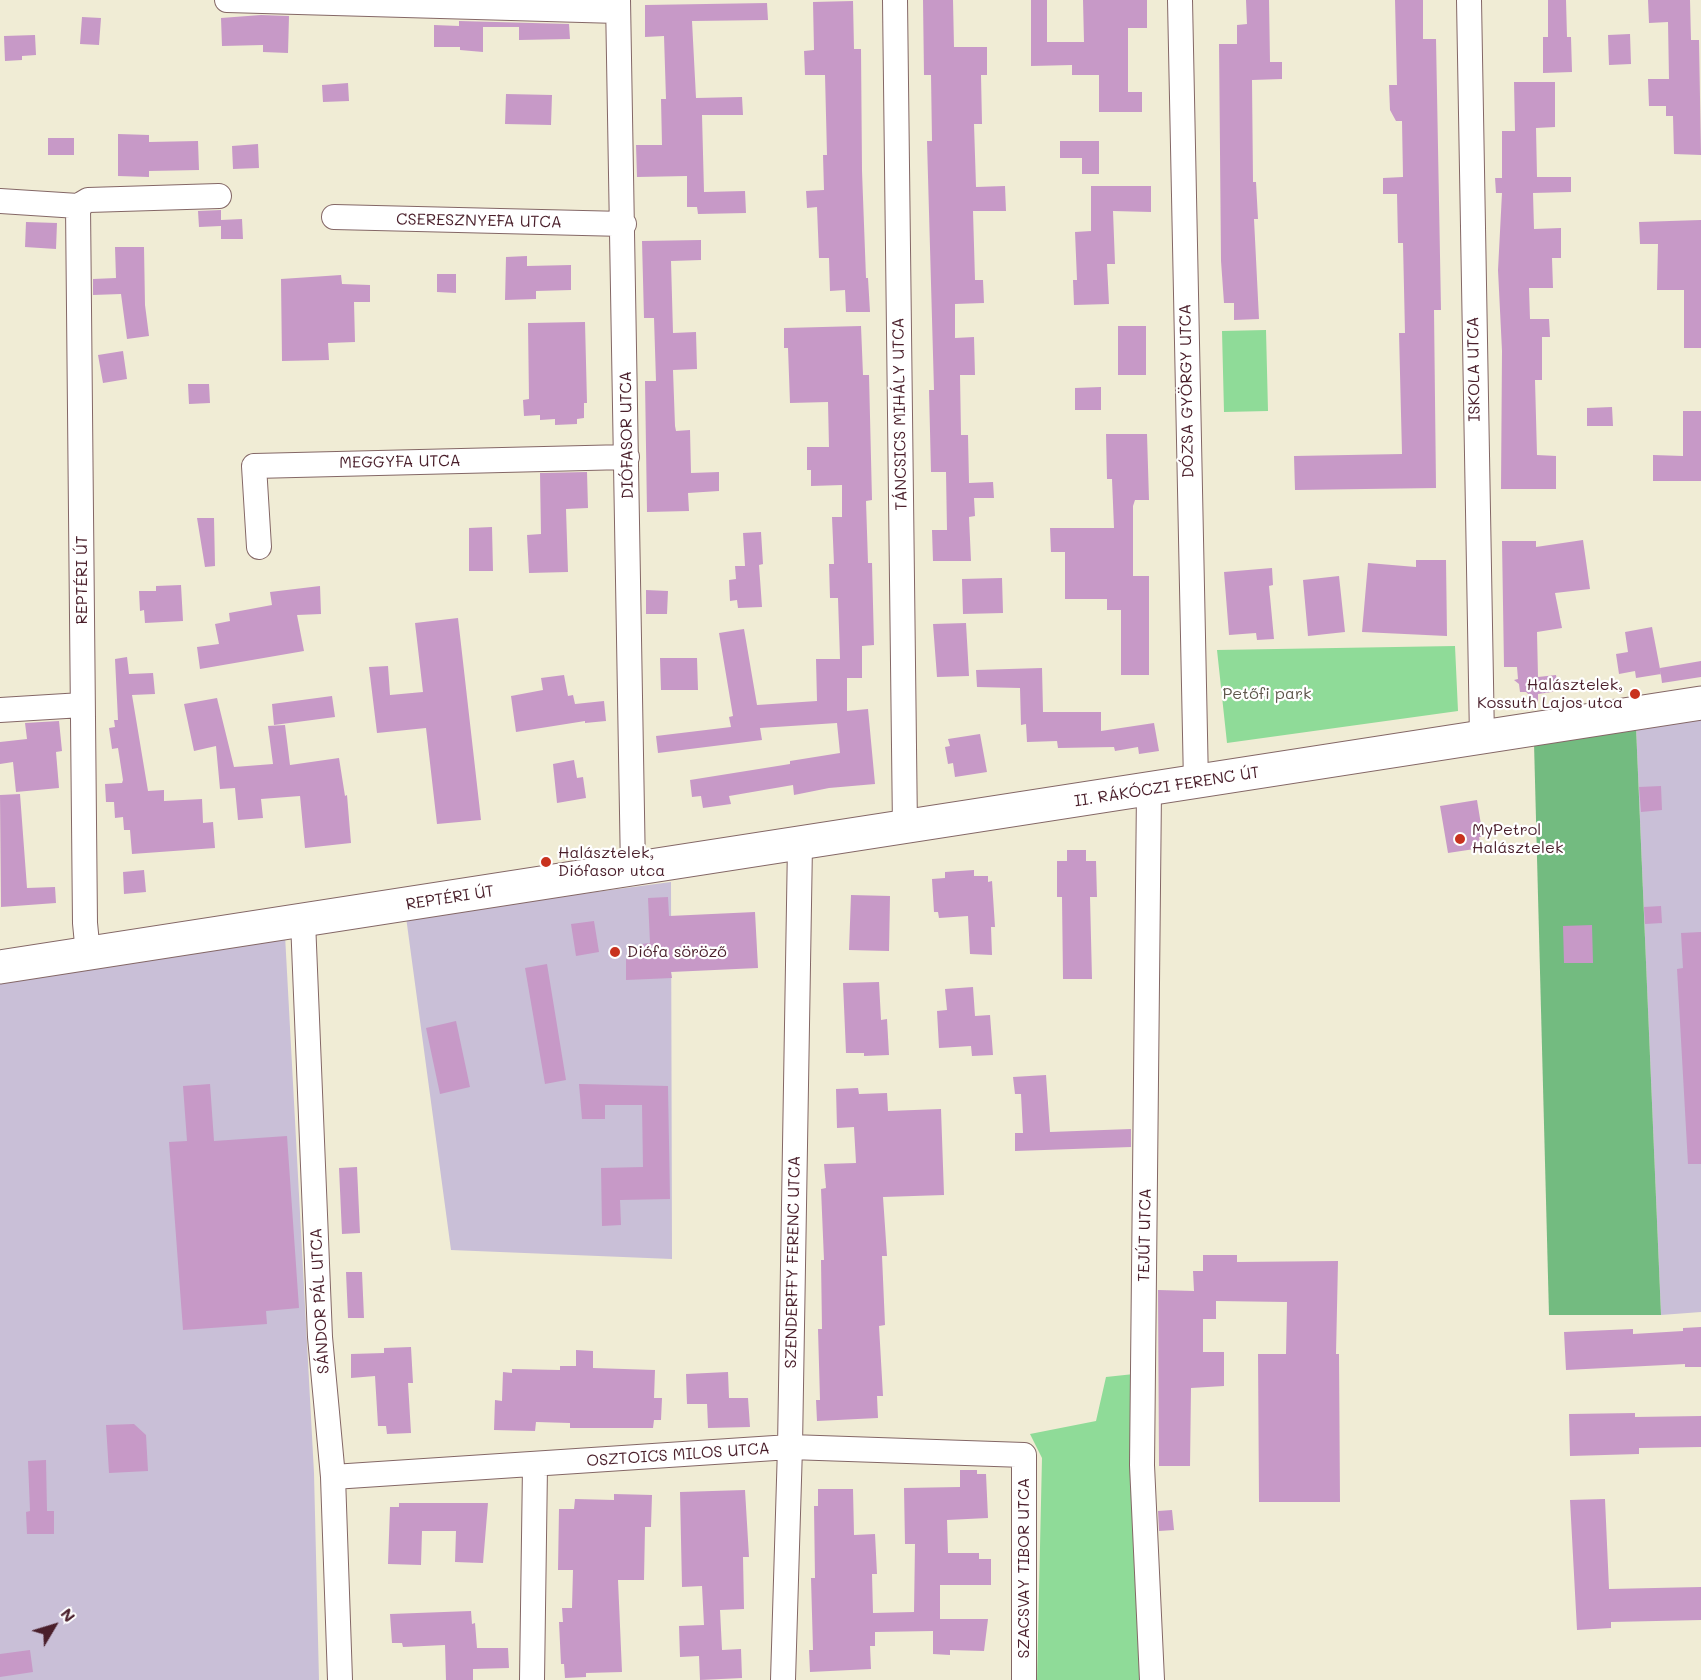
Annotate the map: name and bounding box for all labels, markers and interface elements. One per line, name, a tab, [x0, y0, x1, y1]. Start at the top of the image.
street label: CSERESZNYEFA UTCA	[396, 210, 562, 232]
street label: DÓZSA GYÖRGY UTCA	[1176, 304, 1198, 478]
street label: ISKOLA UTCA	[1463, 316, 1485, 422]
street label: TÁNCSICS MIHÁLY UTCA	[889, 317, 911, 511]
street label: DIÓFASOR UTCA	[616, 371, 638, 499]
street label: MEGGYFA UTCA	[339, 451, 461, 473]
street label: REPTÉRI ÚT	[72, 535, 92, 625]
place label: Halásztelek, Kossuth Lajos utca	[1477, 675, 1623, 713]
park label: Petőfi park	[1223, 684, 1311, 704]
marker: Halásztelek, Kossuth Lajos utca	[1628, 687, 1642, 701]
street label: II. RÁKÓCZI FERENC ÚT	[1073, 763, 1261, 811]
place label: MyPetrol Halásztelek	[1472, 820, 1563, 858]
marker: MyPetrol Halásztelek	[1453, 832, 1467, 846]
place label: Halásztelek, Diófasor utca	[558, 843, 665, 881]
marker: Halásztelek, Diófasor utca	[539, 855, 553, 869]
street label: REPTÉRI ÚT	[404, 882, 496, 914]
place label: Diófa söröző	[627, 942, 727, 962]
marker: Diófa söröző	[608, 945, 622, 959]
street label: SZENDERFFY FERENC UTCA	[782, 1156, 804, 1368]
street label: TEJÚT UTCA	[1135, 1188, 1155, 1282]
street label: SÁNDOR PÁL UTCA	[307, 1228, 333, 1374]
street label: OSZTOICS MILOS UTCA	[586, 1439, 770, 1471]
street label: SZACSVAY TIBOR UTCA	[1014, 1478, 1034, 1658]
north arrow	[24, 1596, 84, 1656]
text: N	[57, 1603, 81, 1626]

